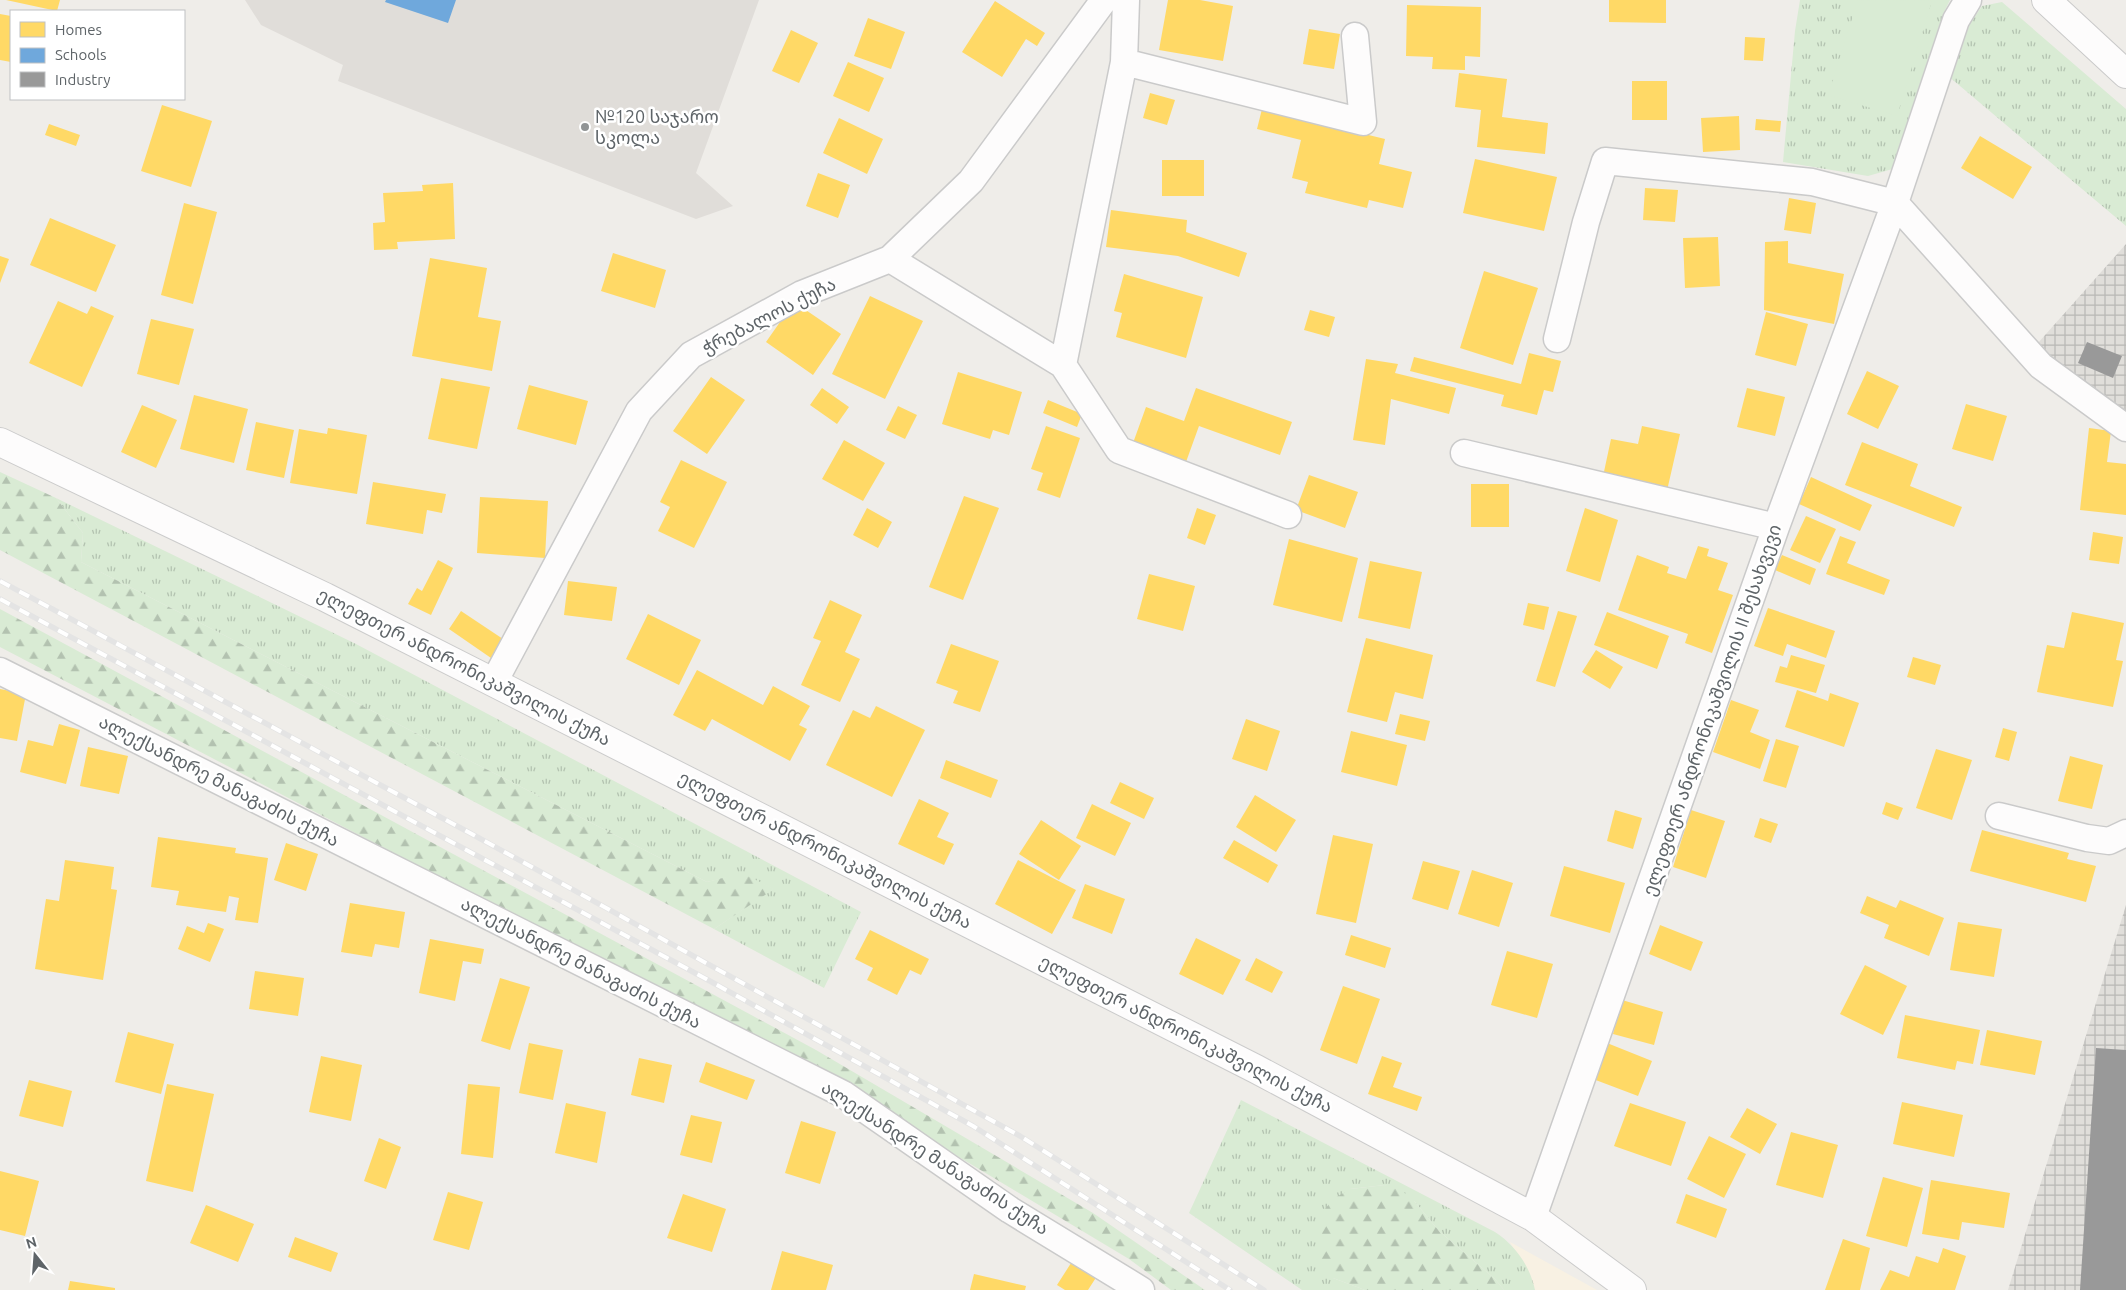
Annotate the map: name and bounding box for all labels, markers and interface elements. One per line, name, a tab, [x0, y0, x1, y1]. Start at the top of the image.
legend	[10, 10, 185, 100]
text: Homes	[55, 21, 102, 38]
text: Schools	[55, 46, 106, 63]
text: Industry	[55, 71, 110, 88]
place label: №120 საჯარო სკოლა	[595, 106, 719, 149]
marker: №120 საჯარო სკოლა	[579, 121, 591, 133]
street label: ჭრებალოს ქუჩა	[699, 273, 839, 359]
street label: ელეფთერ ანდრონიკაშვილის II შესახვევი	[1638, 521, 1786, 899]
street label: ელეფთერ ანდრონიკაშვილის ქუჩა	[314, 583, 614, 751]
street label: ალექსანდრე მანაგაძის ქუჩა	[95, 711, 343, 851]
street label: ელეფთერ ანდრონიკაშვილის ქუჩა	[675, 766, 975, 934]
street label: ალექსანდრე მანაგაძის ქუჩა	[457, 893, 705, 1033]
street label: ელეფთერ ანდრონიკაშვილის ქუჩა	[1036, 950, 1336, 1118]
street label: ალექსანდრე მანაგაძის ქუჩა	[817, 1076, 1053, 1240]
north arrow	[10, 1230, 60, 1280]
text: N	[24, 1233, 39, 1252]

